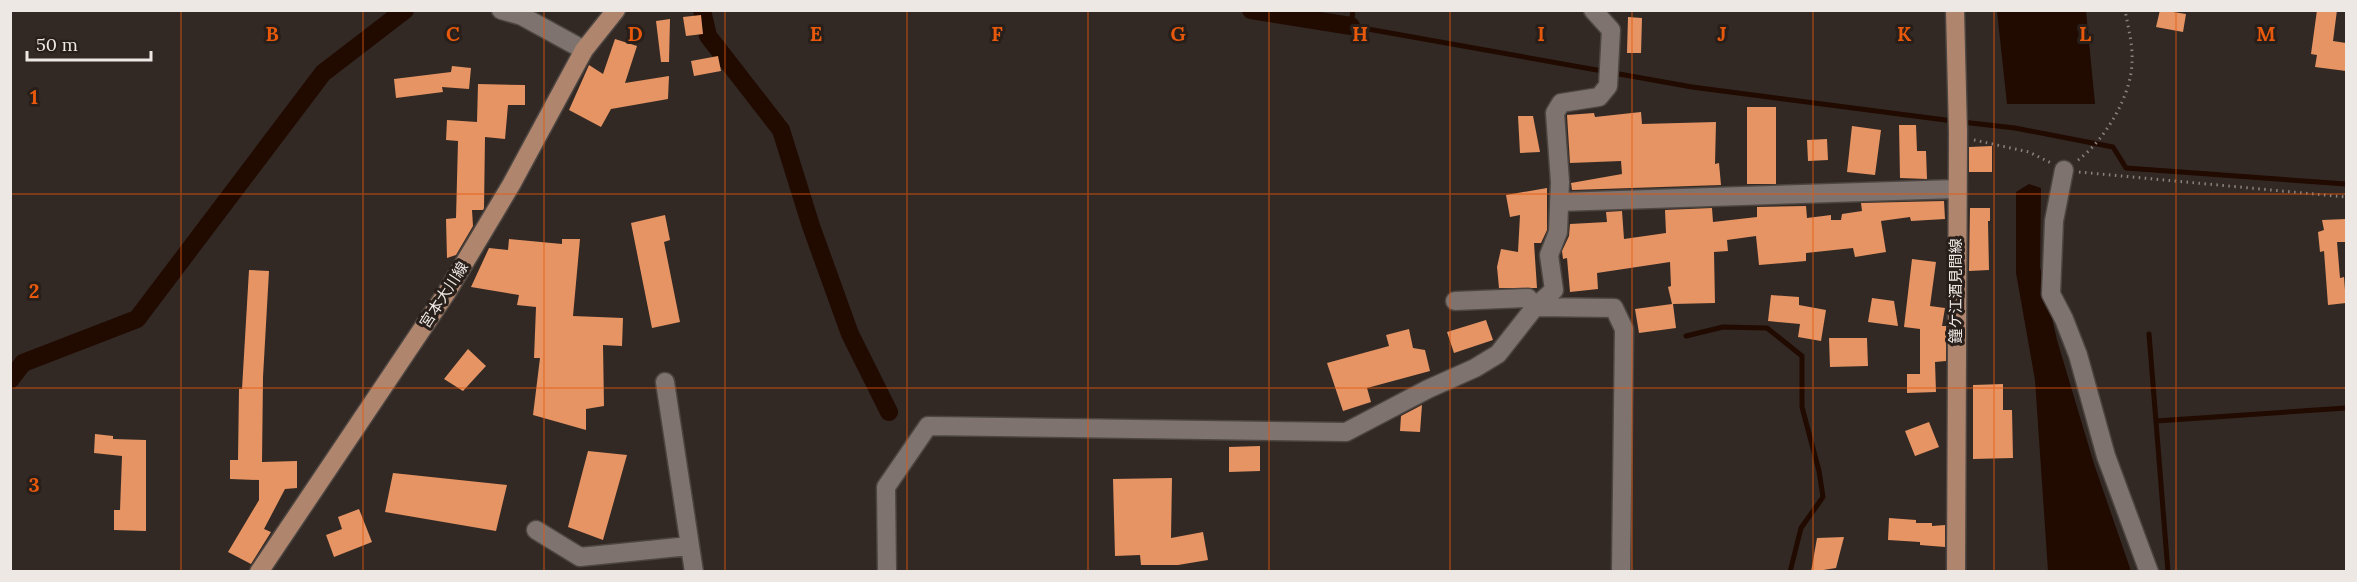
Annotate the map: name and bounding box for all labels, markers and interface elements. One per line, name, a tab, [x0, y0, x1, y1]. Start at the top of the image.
text: B	[265, 21, 279, 46]
text: C	[446, 21, 460, 46]
text: D	[627, 21, 643, 46]
text: E	[810, 21, 822, 46]
text: F	[991, 21, 1003, 46]
text: G	[1170, 21, 1186, 46]
text: H	[1352, 21, 1368, 46]
text: I	[1537, 21, 1545, 46]
text: J	[1717, 21, 1727, 46]
text: K	[1897, 21, 1912, 46]
text: L	[2079, 21, 2091, 46]
text: M	[2256, 21, 2276, 46]
scale bar	[27, 24, 152, 62]
text: 50 m	[36, 33, 78, 56]
text: 1	[30, 84, 38, 109]
street label: 鐘ケ江酒見間線	[1946, 238, 1965, 344]
street label: 宮本大川線	[415, 258, 472, 331]
text: 2	[29, 278, 39, 303]
text: 3	[28, 472, 40, 497]

